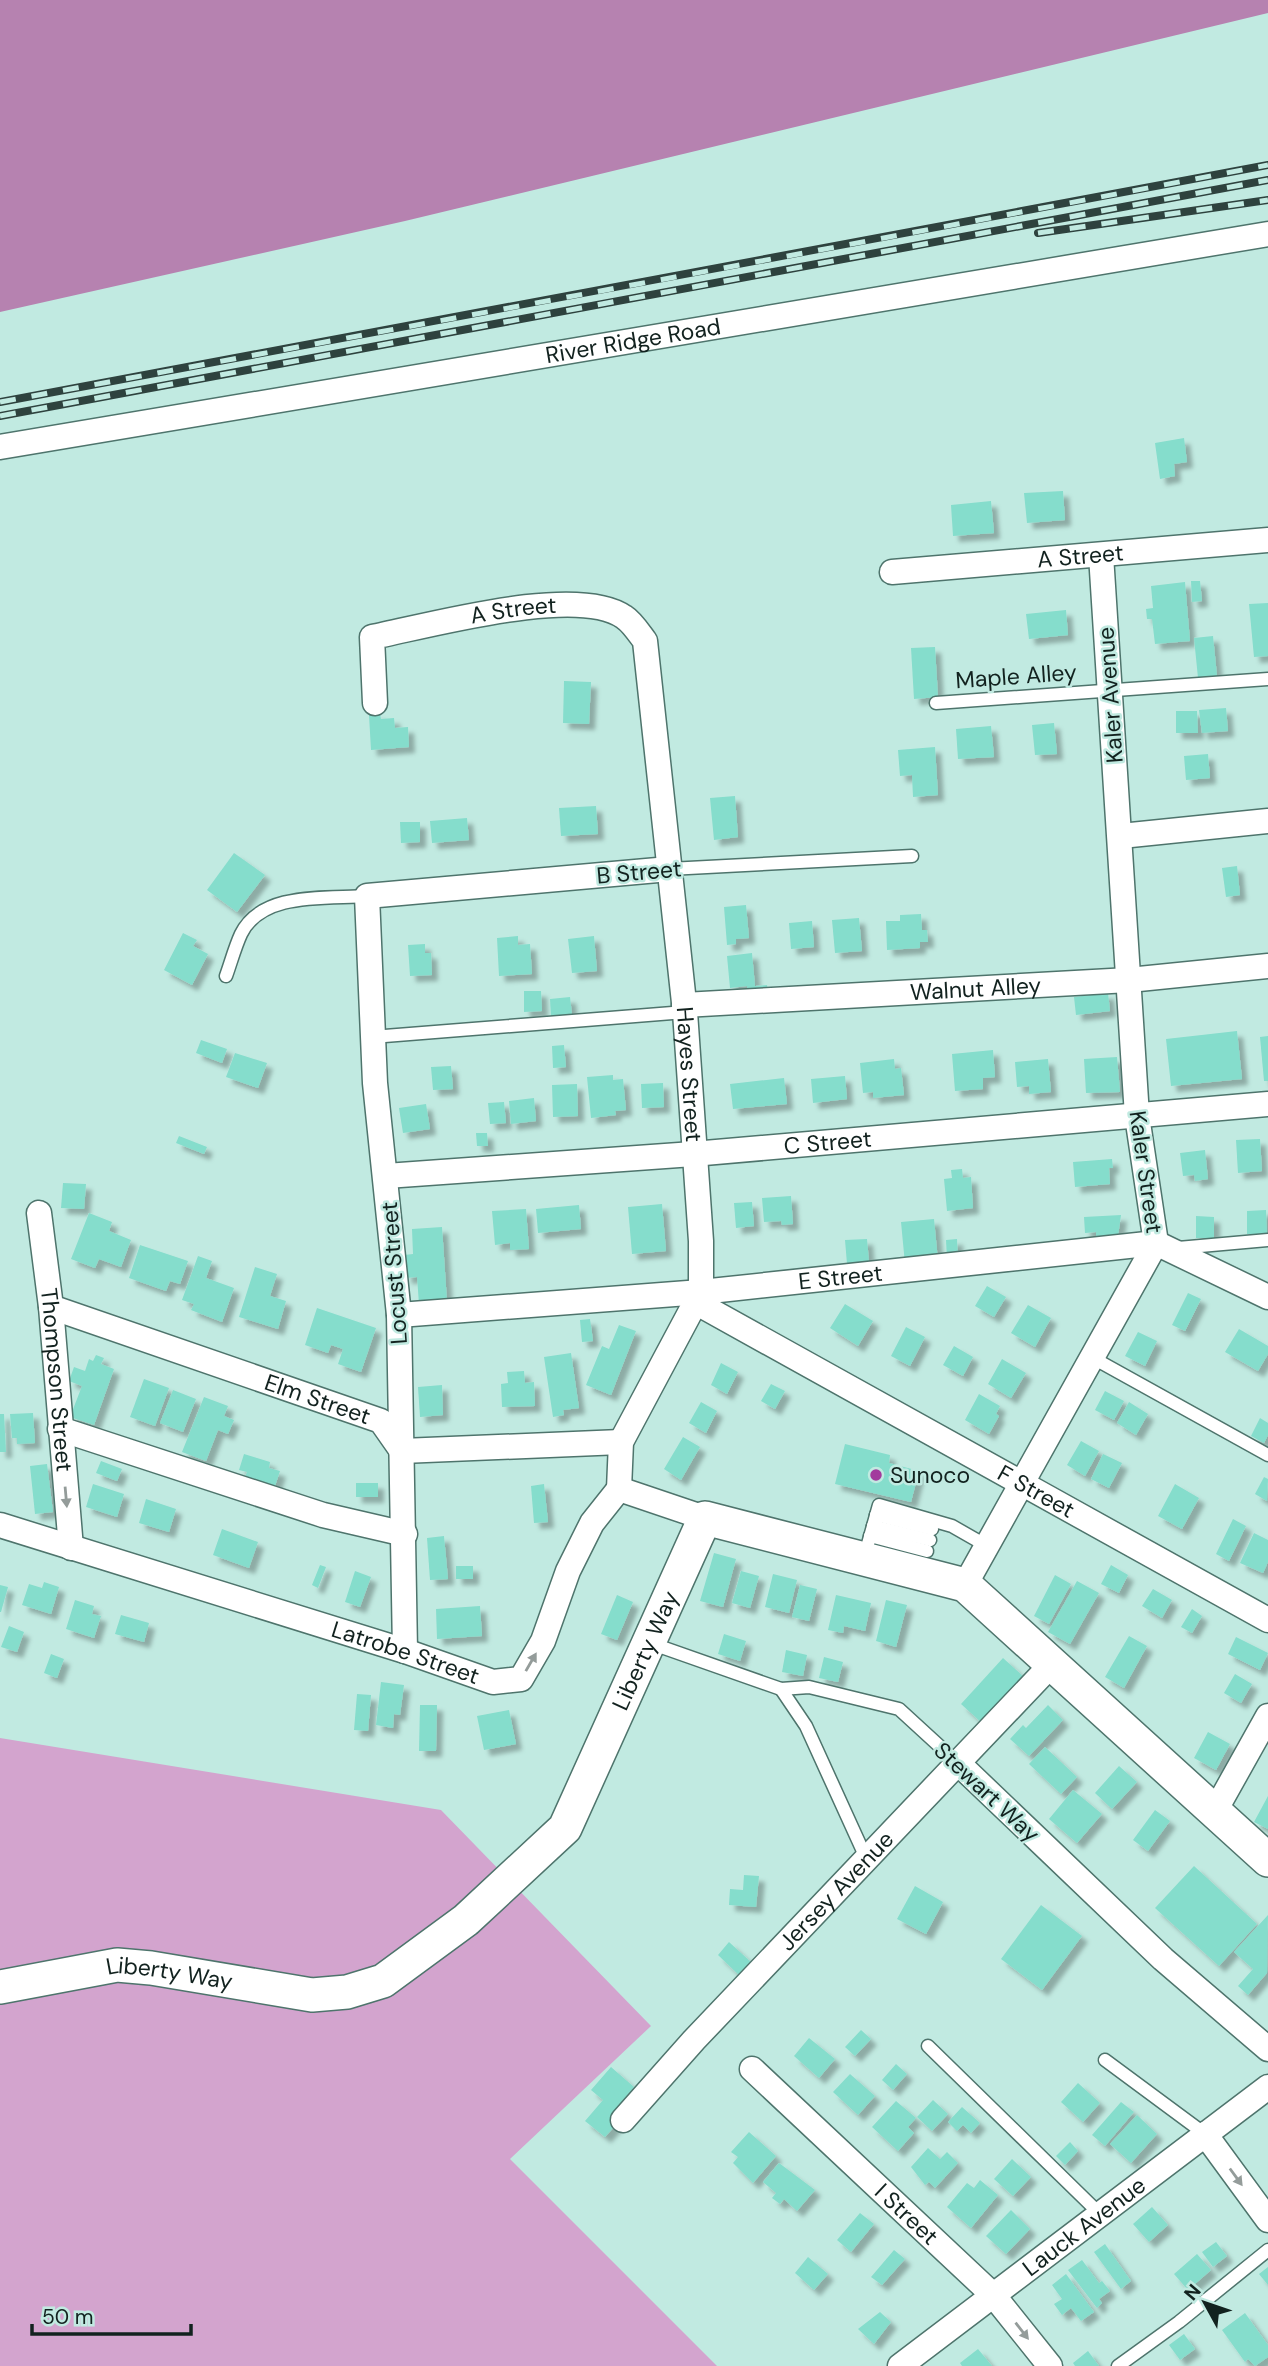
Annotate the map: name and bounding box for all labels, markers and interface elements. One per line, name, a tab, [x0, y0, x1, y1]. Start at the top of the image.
street label: River Ridge Road	[543, 311, 723, 370]
street label: A Street	[1036, 537, 1125, 575]
street label: A Street	[468, 590, 557, 631]
street label: Kaler Avenue	[1090, 626, 1130, 764]
street label: Maple Alley	[954, 657, 1078, 695]
street label: B Street	[595, 853, 683, 891]
street label: Walnut Alley	[909, 970, 1042, 1007]
street label: Hayes Street	[670, 1006, 709, 1143]
street label: Kaler Street	[1123, 1109, 1169, 1235]
street label: C Street	[783, 1124, 873, 1161]
street label: Locust Street	[374, 1201, 414, 1345]
street label: E Street	[797, 1258, 884, 1296]
street label: Thompson Street	[34, 1286, 80, 1473]
street label: Elm Street	[261, 1367, 374, 1431]
street label: F Street	[992, 1458, 1080, 1525]
place label: Sunoco	[890, 1460, 970, 1490]
marker: Sunoco	[868, 1467, 884, 1483]
one-way arrow	[61, 1486, 72, 1508]
street label: Liberty Way	[605, 1586, 685, 1715]
street label: Latrobe Street	[328, 1614, 483, 1691]
one-way arrow	[525, 1652, 537, 1671]
street label: Stewart Way	[928, 1735, 1046, 1849]
street label: Jersey Avenue	[772, 1825, 900, 1957]
street label: Liberty Way	[104, 1950, 235, 1997]
one-way arrow	[1229, 2168, 1243, 2186]
street label: Lauck Avenue	[1016, 2170, 1152, 2283]
street label: I Street	[868, 2177, 945, 2251]
north arrow	[1170, 2268, 1240, 2338]
text: N	[1178, 2279, 1206, 2306]
scale bar	[32, 2292, 191, 2336]
text: 50 m	[42, 2303, 93, 2331]
one-way arrow	[1015, 2321, 1030, 2339]

